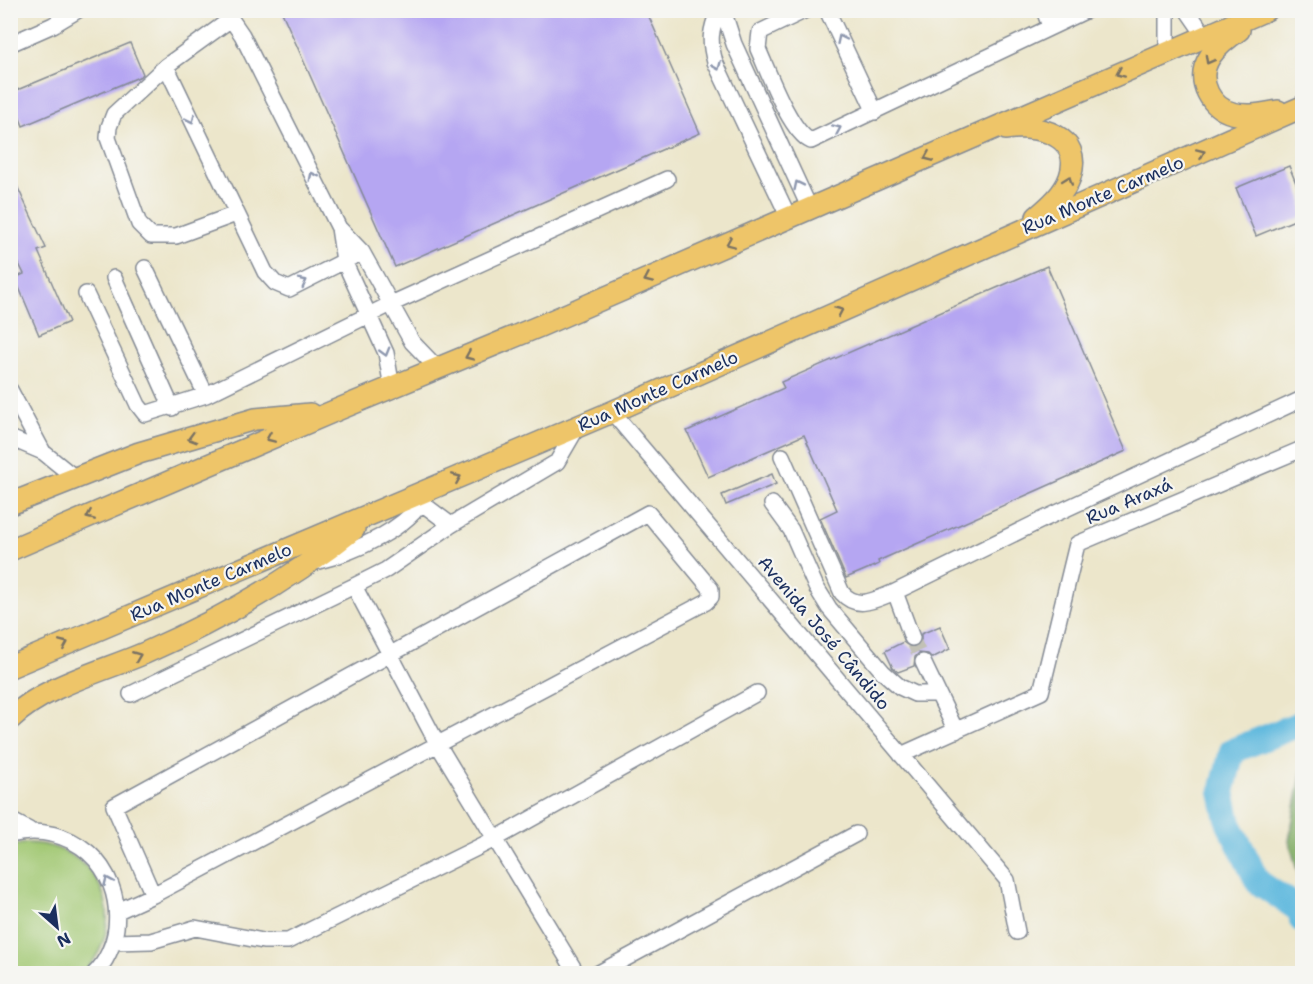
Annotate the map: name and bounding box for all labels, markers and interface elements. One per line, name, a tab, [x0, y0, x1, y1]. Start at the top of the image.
one-way arrow	[836, 35, 848, 46]
one-way arrow	[1205, 54, 1216, 64]
one-way arrow	[710, 59, 722, 70]
one-way arrow	[1115, 66, 1126, 78]
one-way arrow	[184, 112, 196, 123]
one-way arrow	[831, 125, 842, 137]
one-way arrow	[1194, 148, 1205, 160]
one-way arrow	[923, 150, 934, 162]
street label: Rua Monte Carmelo	[1019, 150, 1187, 240]
one-way arrow	[308, 171, 320, 182]
one-way arrow	[1060, 175, 1073, 186]
one-way arrow	[794, 180, 805, 191]
one-way arrow	[725, 236, 736, 248]
one-way arrow	[644, 272, 655, 284]
one-way arrow	[296, 277, 307, 289]
one-way arrow	[832, 307, 843, 319]
street label: Rua Monte Carmelo	[574, 345, 742, 437]
one-way arrow	[378, 346, 390, 357]
one-way arrow	[464, 349, 475, 361]
one-way arrow	[187, 430, 197, 443]
one-way arrow	[265, 431, 276, 443]
street label: Rua Araxá	[1082, 472, 1176, 530]
one-way arrow	[450, 473, 461, 485]
one-way arrow	[86, 509, 97, 521]
street label: Rua Monte Carmelo	[127, 537, 295, 627]
street label: Avenida José Cândido	[752, 551, 896, 715]
one-way arrow	[58, 639, 69, 651]
one-way arrow	[131, 651, 142, 663]
one-way arrow	[104, 876, 116, 887]
north arrow	[27, 897, 87, 957]
text: N	[53, 928, 74, 952]

